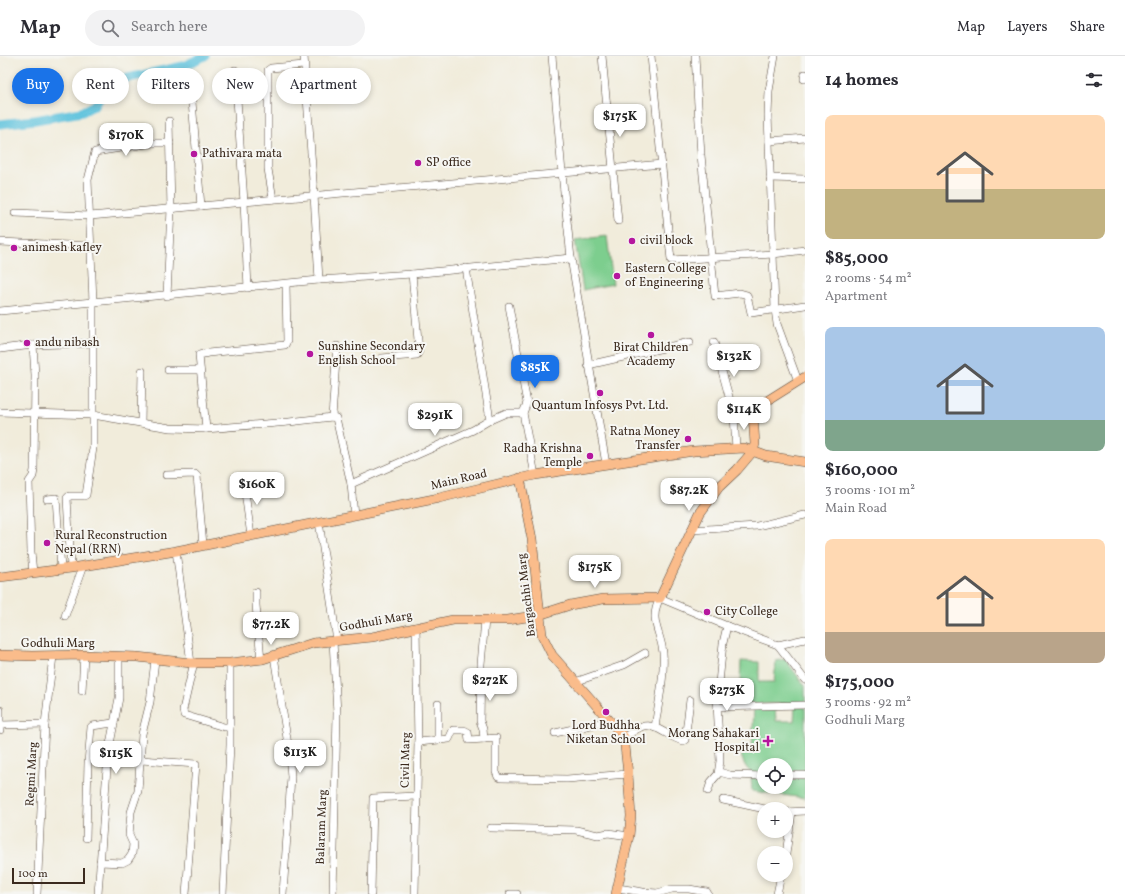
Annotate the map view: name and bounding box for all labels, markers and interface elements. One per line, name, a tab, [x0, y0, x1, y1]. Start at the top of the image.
search box	[85, 10, 365, 46]
text: Map	[20, 15, 61, 41]
icon: search	[99, 17, 121, 39]
text: Search here	[131, 17, 208, 38]
text: Map	[957, 18, 985, 37]
text: Layers	[1007, 18, 1047, 37]
text: Share	[1069, 18, 1105, 37]
chip: Buy	[12, 68, 64, 104]
chip: Rent	[72, 68, 129, 104]
chip: Filters	[137, 68, 204, 104]
chip: New	[212, 68, 268, 104]
chip: Apartment	[276, 68, 371, 104]
text: 14 homes	[825, 69, 899, 92]
icon: filters	[1083, 69, 1105, 91]
pin: $175K	[592, 104, 648, 138]
text: $175K	[603, 108, 637, 126]
pin: $170K	[98, 123, 154, 157]
text: $170K	[108, 127, 144, 145]
icon: home	[929, 141, 1001, 213]
place label: Pathivara mata	[202, 146, 282, 162]
marker: Pathivara mata	[189, 149, 199, 159]
place label: SP office	[426, 155, 471, 171]
marker: SP office	[413, 158, 423, 168]
place label: civil block	[640, 233, 693, 249]
marker: civil block	[627, 236, 637, 246]
place label: animesh kafley	[22, 240, 102, 256]
marker: animesh kafley	[9, 243, 19, 253]
text: $85,000	[825, 247, 888, 270]
place label: Eastern College of Engineering	[625, 261, 707, 291]
text: 2 rooms · 54 m²	[825, 270, 912, 288]
marker: Eastern College of Engineering	[612, 271, 622, 281]
text: Apartment	[825, 288, 888, 306]
marker: Birat Children Academy	[646, 330, 656, 340]
place label: andu nibash	[35, 335, 100, 351]
marker: andu nibash	[22, 338, 32, 348]
place label: Sunshine Secondary English School	[318, 339, 426, 369]
place label: Birat Children Academy	[613, 340, 689, 370]
pin: $132K	[706, 344, 762, 378]
text: $132K	[716, 348, 752, 366]
marker: Sunshine Secondary English School	[305, 349, 315, 359]
icon: home	[929, 353, 1001, 425]
pin: $85K	[511, 355, 559, 389]
text: $85K	[520, 359, 550, 377]
marker: Quantum Infosys Pvt. Ltd.	[595, 388, 605, 398]
pin: $114K	[716, 397, 772, 431]
place label: Quantum Infosys Pvt. Ltd.	[532, 398, 669, 414]
text: $114K	[727, 401, 762, 419]
pin: $291K	[407, 403, 463, 437]
text: $291K	[417, 407, 453, 425]
place label: Ratna Money Transfer	[610, 424, 681, 454]
marker: Ratna Money Transfer	[683, 434, 693, 444]
place label: Radha Krishna Temple	[503, 441, 582, 471]
marker: Radha Krishna Temple	[585, 451, 595, 461]
text: $160,000	[825, 459, 898, 482]
street label: Main Road	[429, 466, 489, 494]
pin: $160K	[229, 472, 285, 506]
text: $160K	[238, 476, 276, 494]
pin: $87.2K	[656, 478, 722, 512]
text: $87.2K	[669, 482, 709, 500]
text: 3 rooms · 101 m²	[825, 482, 915, 500]
text: Main Road	[825, 500, 887, 518]
place label: Rural Reconstruction Nepal (RRN)	[55, 528, 167, 558]
marker: Rural Reconstruction Nepal (RRN)	[42, 538, 52, 548]
street label: Bargachhi Marg	[514, 552, 540, 638]
pin: $175K	[567, 555, 623, 589]
text: $175K	[578, 559, 612, 577]
icon: home	[929, 565, 1001, 637]
place label: City College	[715, 604, 778, 620]
marker: City College	[702, 607, 712, 617]
street label: Godhuli Marg	[338, 608, 414, 636]
pin: $77.2K	[238, 612, 304, 646]
text: $77.2K	[252, 616, 290, 634]
street label: Godhuli Marg	[21, 636, 95, 652]
pin: $272K	[462, 668, 518, 702]
text: $175,000	[825, 671, 894, 694]
text: $272K	[472, 672, 508, 690]
pin: $273K	[699, 678, 755, 712]
text: $273K	[709, 682, 745, 700]
text: 3 rooms · 92 m²	[825, 694, 911, 712]
marker: Lord Budhha Niketan School	[601, 707, 611, 717]
text: Godhuli Marg	[825, 712, 905, 730]
place label: Lord Budhha Niketan School	[566, 718, 646, 748]
place label: Morang Sahakari Hospital	[668, 726, 759, 756]
street label: Civil Marg	[398, 732, 414, 788]
marker: Morang Sahakari Hospital	[762, 735, 774, 747]
pin: $113K	[272, 740, 328, 774]
street label: Regmi Marg	[22, 741, 42, 807]
pin: $115K	[88, 741, 144, 775]
text: $113K	[283, 744, 317, 762]
text: $115K	[99, 745, 133, 763]
map controls	[757, 758, 793, 882]
button: locate	[757, 758, 793, 794]
street label: Balaram Marg	[313, 789, 331, 865]
button: +	[757, 802, 793, 838]
button: −	[757, 846, 793, 882]
scale bar	[12, 866, 85, 885]
text: 100 m	[18, 867, 48, 882]

